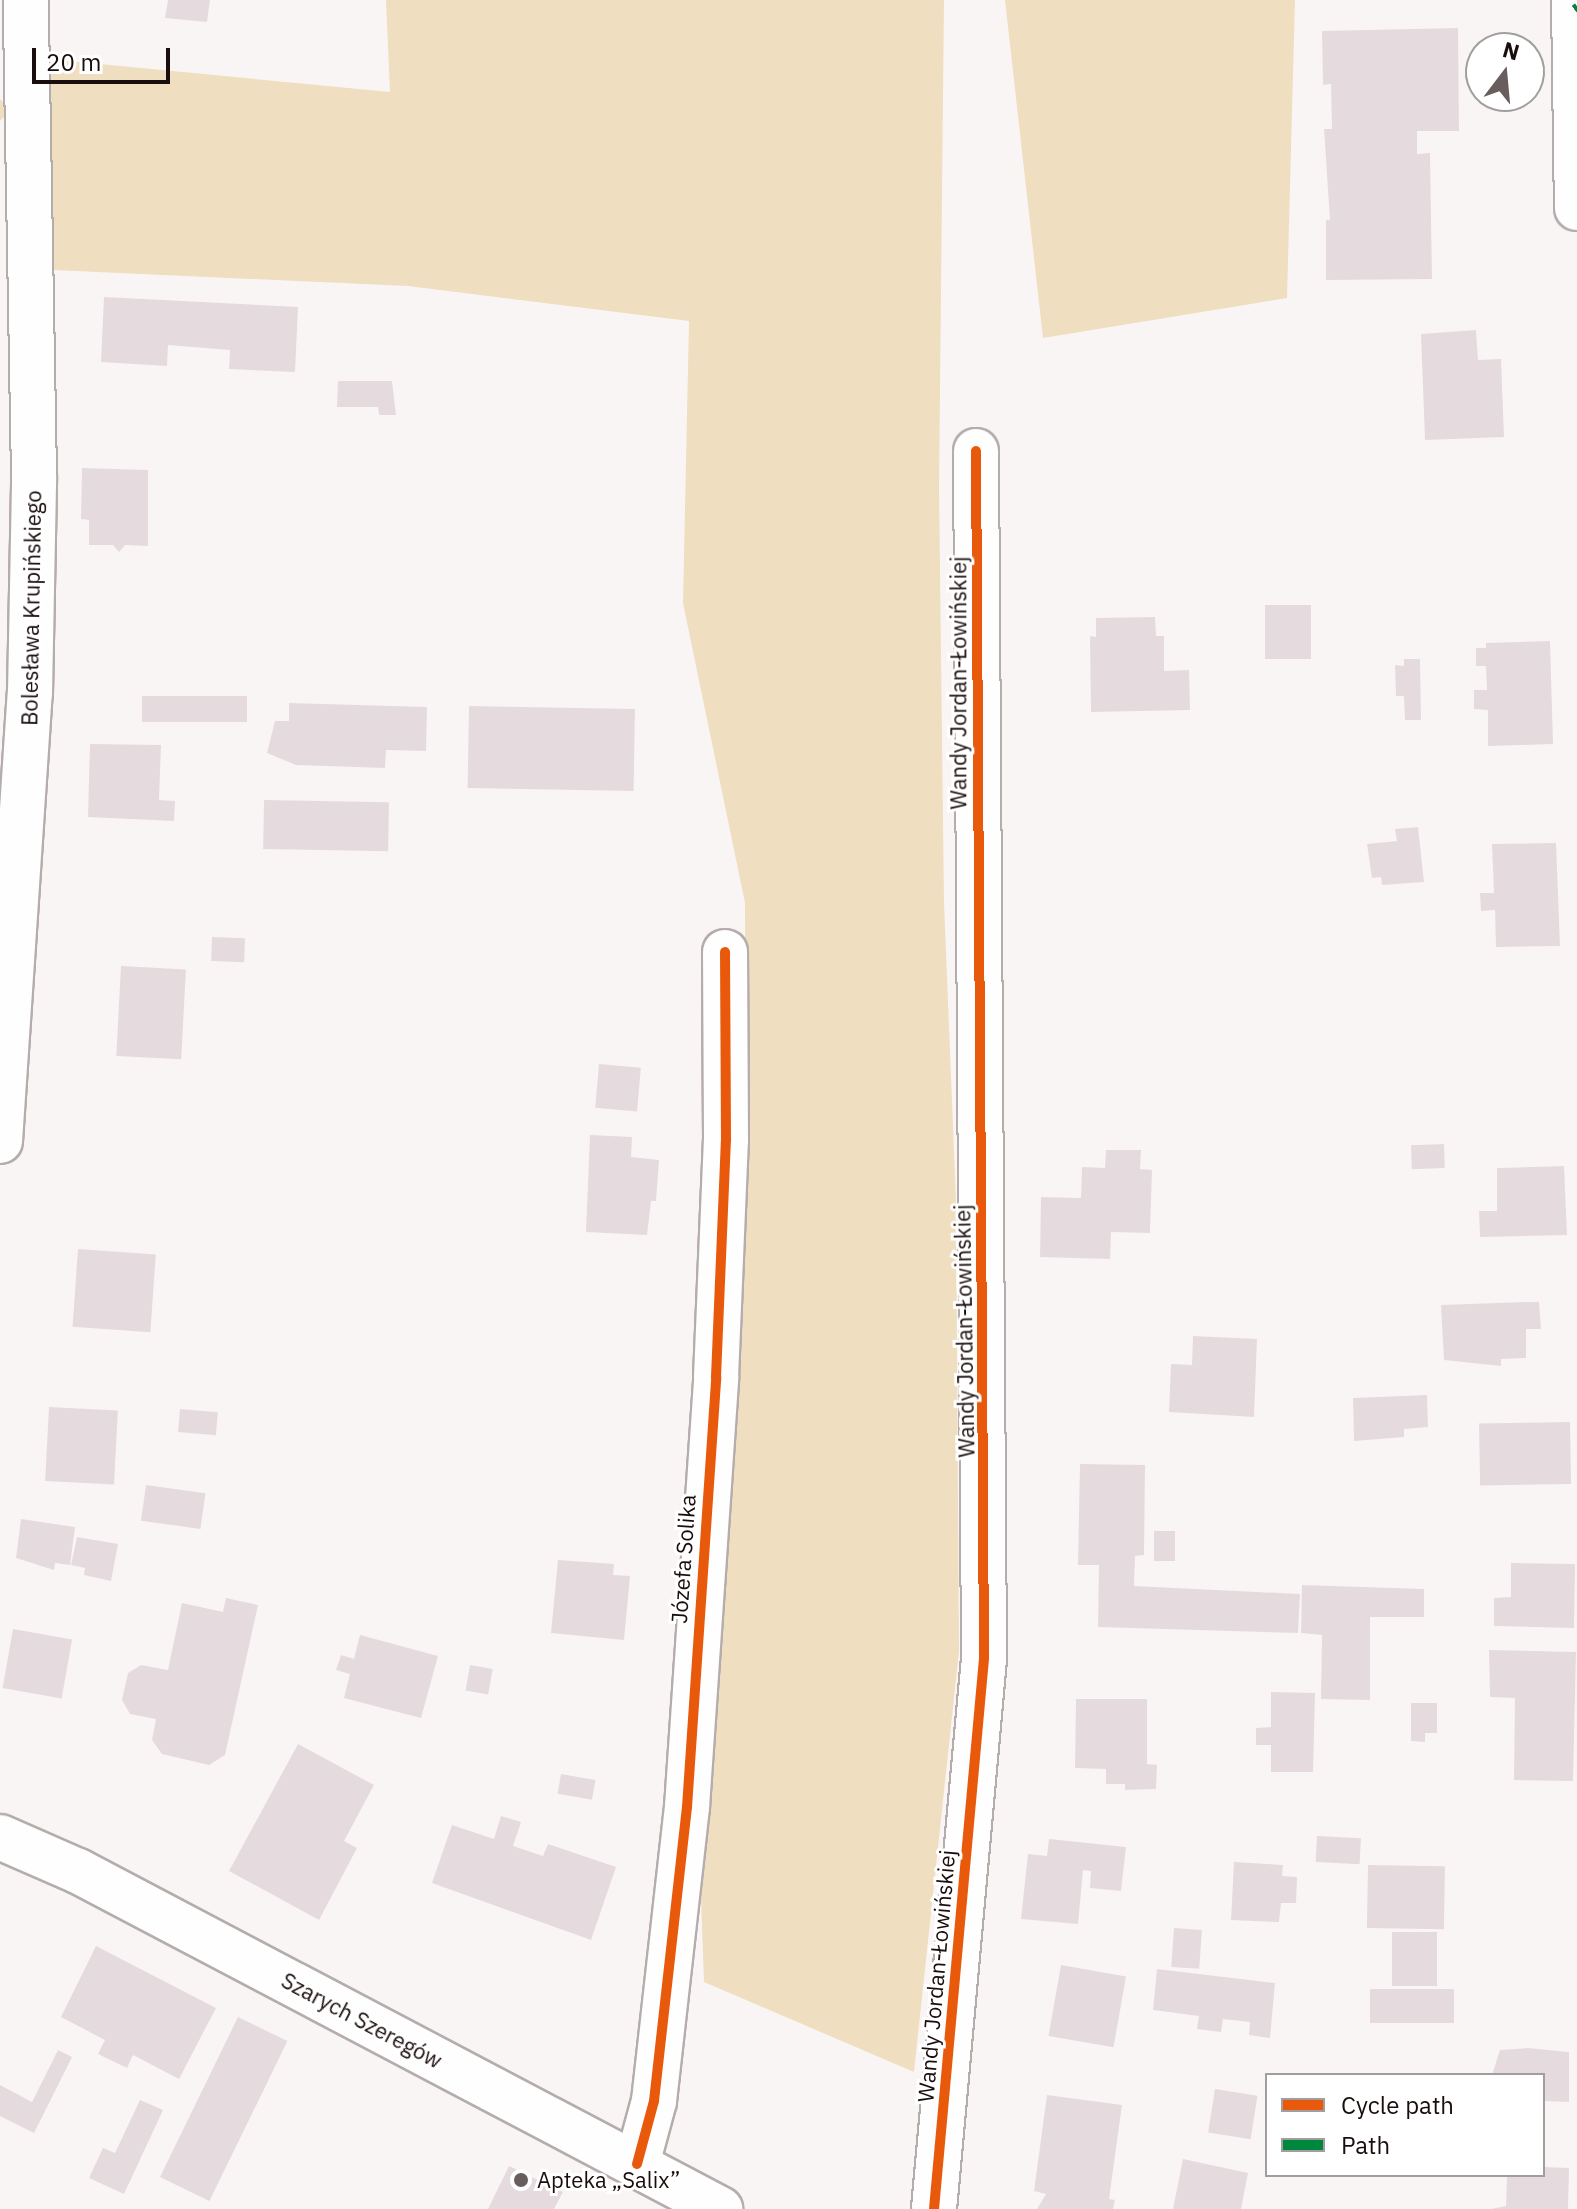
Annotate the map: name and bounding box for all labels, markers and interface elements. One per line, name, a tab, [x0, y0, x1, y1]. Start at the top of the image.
scale bar	[36, 32, 174, 82]
north arrow	[1465, 32, 1545, 112]
text: N	[1500, 34, 1523, 67]
text: 20 m	[46, 46, 101, 78]
street label: Bolesława Krupińskiego	[16, 490, 46, 726]
street label: Wandy Jordan-Łowińskiej	[945, 556, 971, 810]
street label: Wandy Jordan-Łowińskiej	[949, 1204, 979, 1458]
street label: Józefa Solika	[665, 1494, 701, 1624]
street label: Wandy Jordan-Łowińskiej	[912, 1849, 960, 2103]
street label: Szarych Szeregów	[277, 1967, 447, 2073]
legend	[1265, 2073, 1545, 2177]
text: Cycle path	[1341, 2089, 1454, 2121]
text: Path	[1341, 2129, 1390, 2161]
place label: Apteka „Salix”	[537, 2167, 680, 2193]
marker: Apteka „Salix”	[512, 2171, 530, 2189]

